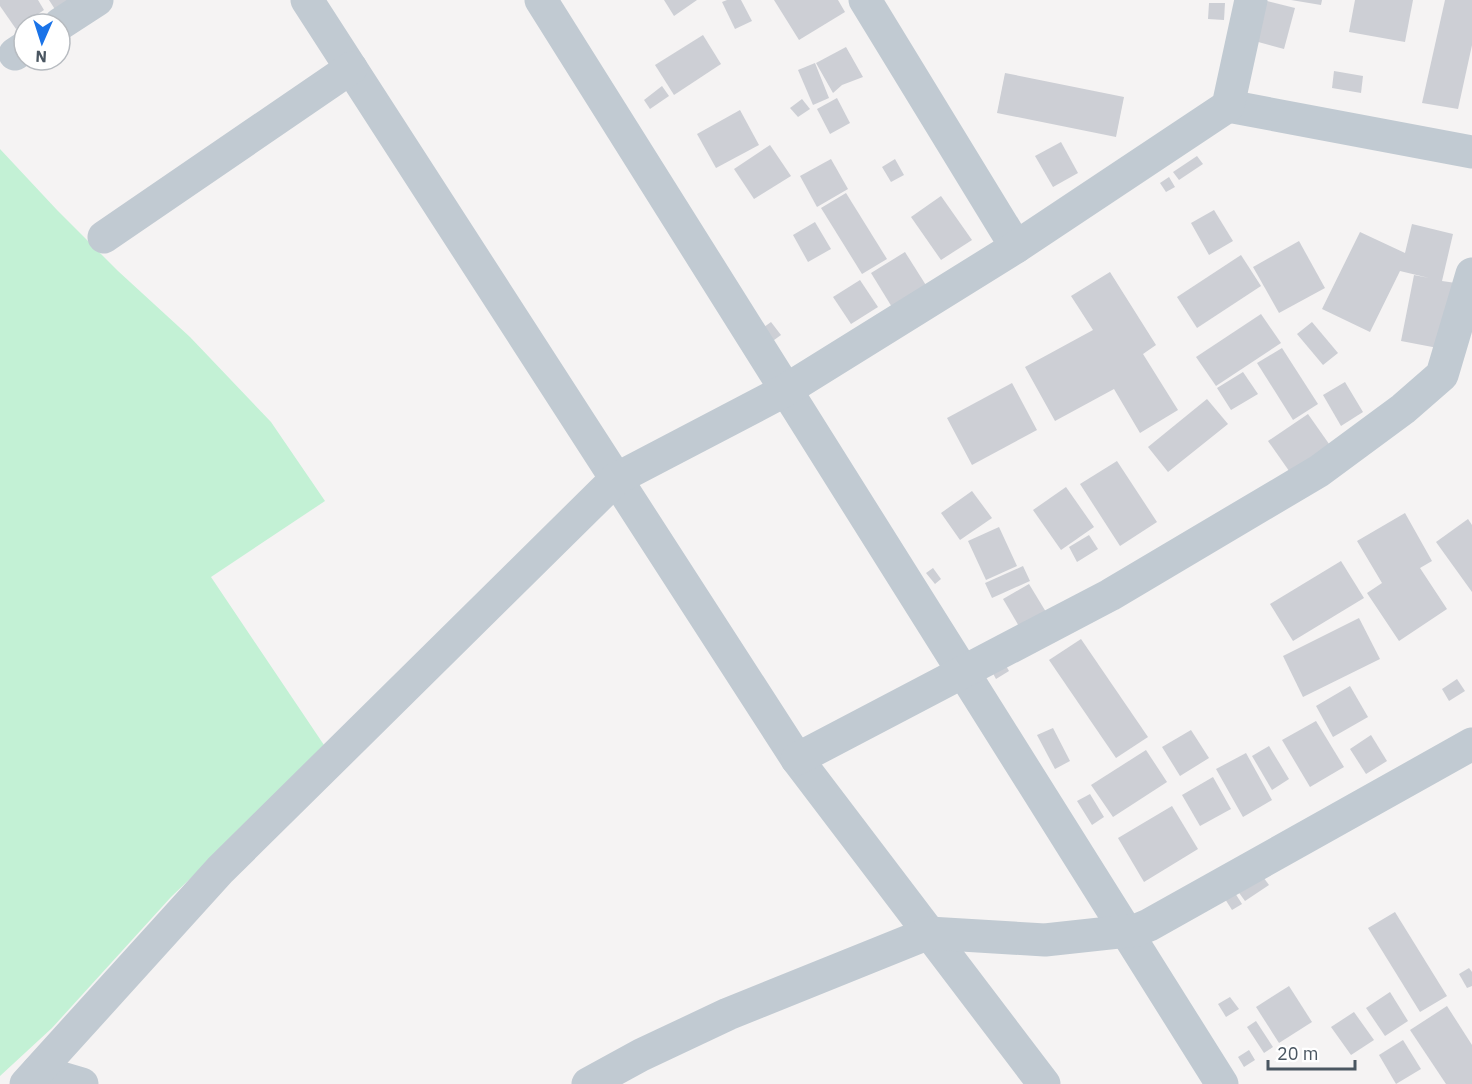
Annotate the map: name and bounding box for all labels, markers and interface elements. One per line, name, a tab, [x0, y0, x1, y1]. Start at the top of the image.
north arrow	[12, 12, 72, 72]
text: N	[35, 47, 48, 67]
scale bar	[1268, 1033, 1355, 1071]
text: 20 m	[1277, 1042, 1319, 1065]

